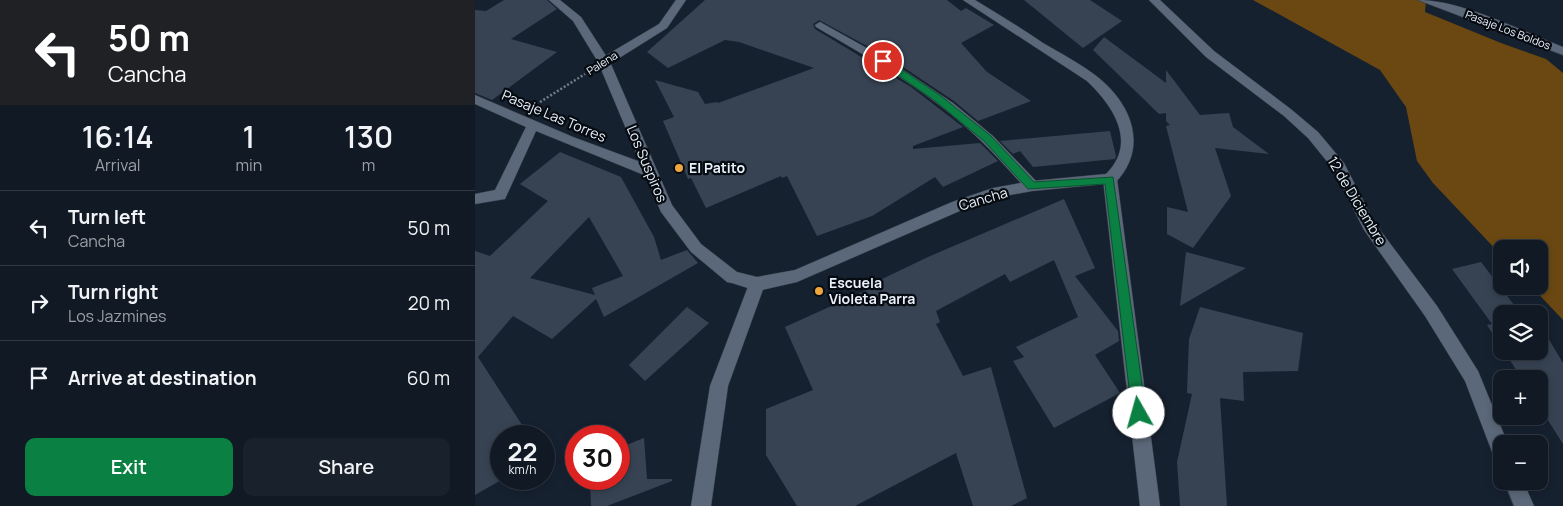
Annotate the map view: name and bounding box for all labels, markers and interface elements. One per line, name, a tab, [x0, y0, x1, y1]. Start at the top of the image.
street label: Pasaje Los Boldos	[1463, 6, 1553, 53]
text: 50 m	[108, 14, 190, 62]
icon: left	[25, 20, 90, 85]
pin	[862, 40, 904, 82]
street label: Palena	[583, 47, 620, 78]
icon: arrive	[869, 47, 897, 75]
text: Cancha	[108, 59, 186, 89]
street label: Pasaje Las Torres	[499, 85, 609, 146]
text: 16:14	[82, 116, 154, 157]
text: 1	[243, 116, 255, 157]
text: 130	[344, 116, 393, 157]
street label: Los Suspiros	[623, 122, 672, 205]
street label: 12 de Diciembre	[1323, 153, 1391, 249]
text: Arrival	[95, 154, 141, 176]
text: min	[235, 154, 262, 176]
text: m	[362, 154, 375, 176]
place label: El Patito	[689, 158, 745, 177]
marker: El Patito	[673, 162, 685, 174]
street label: Cancha	[956, 183, 1009, 215]
text: Turn left	[68, 204, 146, 230]
icon: left	[25, 214, 53, 242]
text: 50 m	[408, 215, 450, 241]
text: Cancha	[68, 230, 125, 252]
map controls	[1493, 240, 1548, 490]
button: sound	[1493, 240, 1548, 295]
place label: Escuela Violeta Parra	[829, 273, 915, 308]
text: Turn right	[68, 279, 158, 305]
marker: Escuela Violeta Parra	[813, 285, 825, 297]
icon: right	[25, 289, 53, 317]
text: 20 m	[408, 290, 450, 316]
text: Los Jazmines	[68, 305, 166, 327]
button: layers	[1493, 305, 1548, 360]
icon: arrive	[25, 364, 53, 392]
text: Arrive at destination	[68, 365, 257, 391]
text: 60 m	[407, 365, 450, 391]
button: +	[1493, 370, 1548, 425]
position arrow	[1112, 386, 1164, 438]
speed limit sign: 30	[565, 425, 630, 490]
text: 22	[508, 434, 537, 469]
button: −	[1493, 435, 1548, 490]
button: Exit	[25, 438, 233, 496]
button: Share	[243, 438, 450, 496]
text: km/h	[509, 461, 536, 478]

